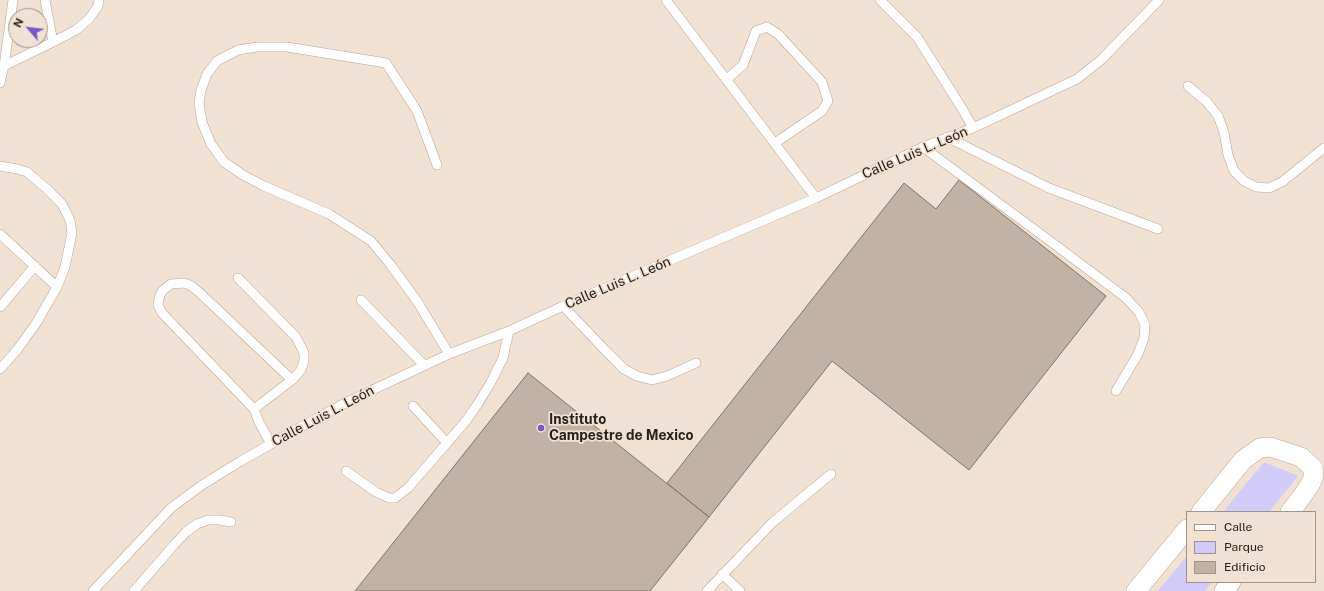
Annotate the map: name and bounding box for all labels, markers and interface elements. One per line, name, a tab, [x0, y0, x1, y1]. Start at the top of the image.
north arrow	[8, 8, 48, 48]
text: N	[11, 16, 26, 29]
street label: Calle Luis L. León	[860, 123, 970, 183]
street label: Calle Luis L. León	[563, 253, 673, 313]
street label: Calle Luis L. León	[269, 382, 377, 450]
place label: Instituto Campestre de Mexico	[549, 412, 694, 444]
marker: Instituto Campestre de Mexico	[536, 423, 546, 433]
legend	[1186, 511, 1316, 583]
text: Calle	[1224, 520, 1252, 534]
text: Parque	[1224, 540, 1264, 554]
text: Edificio	[1224, 560, 1266, 574]

